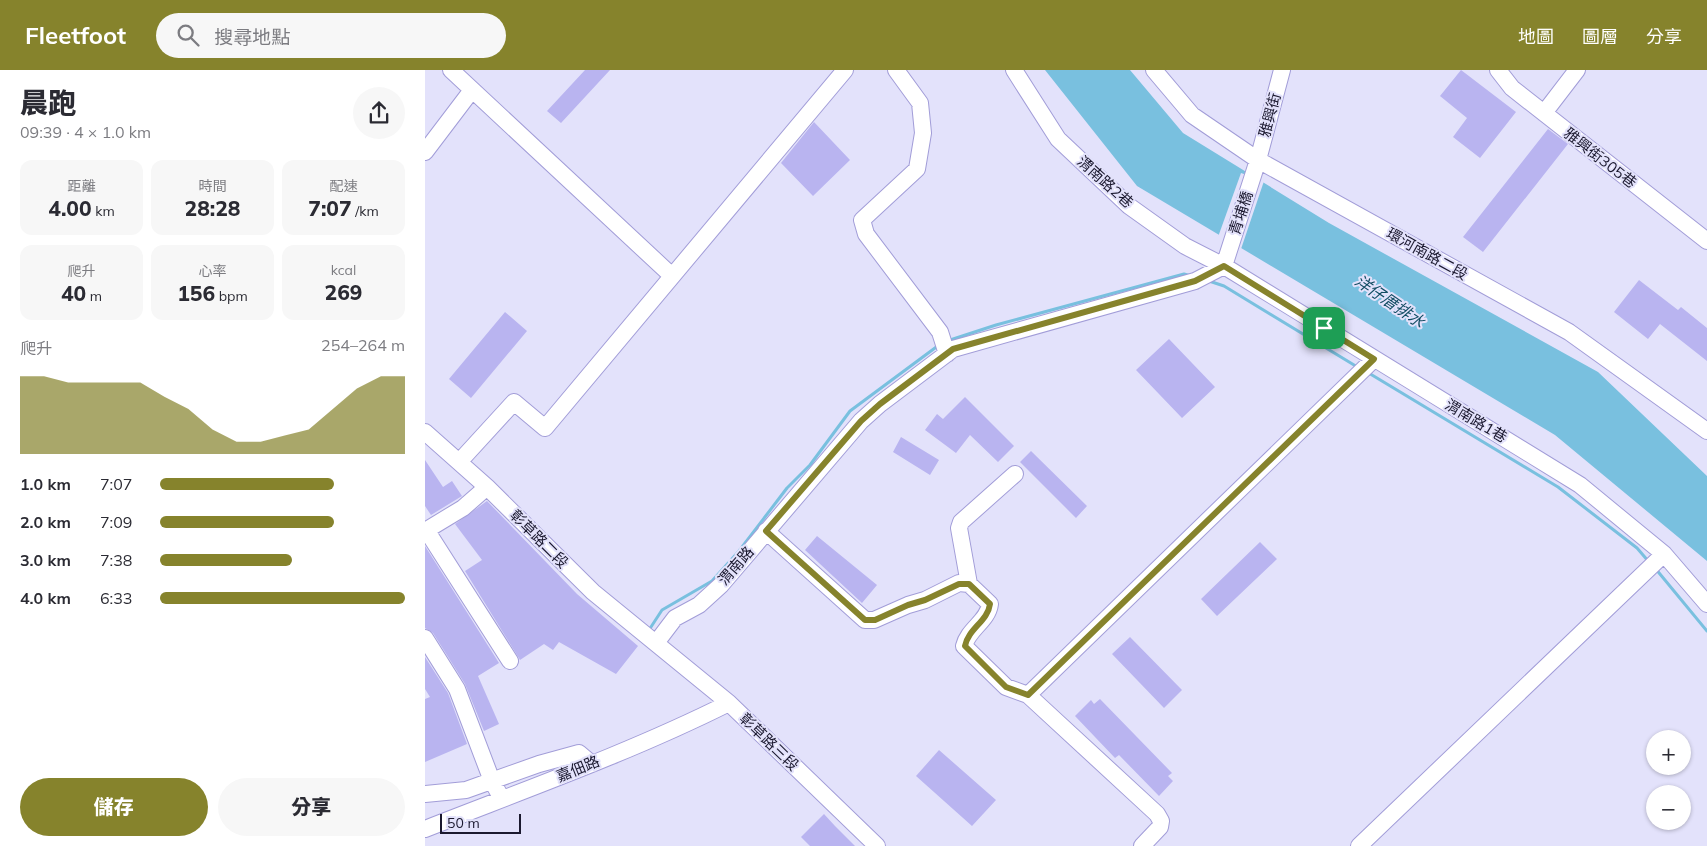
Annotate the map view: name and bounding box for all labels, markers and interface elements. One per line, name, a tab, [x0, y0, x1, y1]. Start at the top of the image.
search box	[156, 13, 506, 58]
text: Fleetfoot	[25, 20, 126, 50]
icon: search	[174, 21, 202, 49]
text: 搜尋地點	[214, 25, 290, 49]
text: 地圖	[1518, 25, 1554, 48]
text: 圖層	[1582, 25, 1618, 48]
text: 分享	[1646, 25, 1682, 48]
text: 晨跑	[20, 85, 76, 120]
button: share	[353, 87, 405, 139]
street label: 雅興街	[1255, 91, 1285, 139]
text: 09:39 · 4 × 1.0 km	[20, 122, 151, 142]
street label: 雅興街305巷	[1560, 123, 1640, 192]
street label: 渭南路2巷	[1073, 151, 1137, 212]
text: 距離	[68, 177, 96, 195]
text: 時間	[199, 177, 227, 195]
text: 配速	[330, 177, 358, 195]
street label: 青埔橋	[1225, 189, 1257, 237]
text: 4.00	[48, 195, 92, 221]
text: 28:28	[185, 195, 240, 221]
text: 7:07	[308, 195, 352, 221]
text: km	[92, 202, 115, 220]
text: /km	[352, 202, 379, 220]
street label: 環河南路二段	[1383, 223, 1471, 284]
text: kcal	[331, 261, 356, 279]
text: 爬升	[68, 262, 96, 280]
text: 心率	[199, 262, 227, 280]
water label: 洋仔厝排水	[1351, 270, 1430, 332]
text: 269	[325, 279, 362, 305]
text: 40	[61, 280, 86, 306]
text: 156	[177, 280, 215, 306]
text: m	[86, 287, 102, 305]
text: bpm	[215, 287, 248, 305]
pin	[1303, 307, 1345, 349]
icon: arrive	[1310, 314, 1338, 342]
text: 254–264 m	[321, 335, 405, 355]
text: 爬升	[20, 338, 52, 358]
street label: 渭南路1巷	[1442, 395, 1511, 446]
text: 1.0 km	[20, 474, 71, 494]
text: 7:07	[100, 474, 132, 494]
street label: 彰草路二段	[506, 505, 573, 572]
text: 2.0 km	[20, 512, 71, 532]
text: 7:09	[100, 512, 132, 532]
street label: 渭南路	[714, 542, 758, 589]
text: 3.0 km	[20, 550, 71, 570]
text: 7:38	[100, 550, 132, 570]
text: 4.0 km	[20, 588, 71, 608]
text: 6:33	[100, 588, 132, 608]
street label: 彰草路三段	[736, 709, 803, 775]
map controls	[1646, 730, 1691, 830]
button: +	[1646, 730, 1691, 775]
street label: 嘉佃路	[553, 751, 602, 786]
button: 儲存	[20, 778, 208, 836]
button: 分享	[218, 778, 405, 836]
button: −	[1646, 785, 1691, 830]
scale bar	[440, 811, 521, 834]
text: 50 m	[447, 814, 480, 832]

